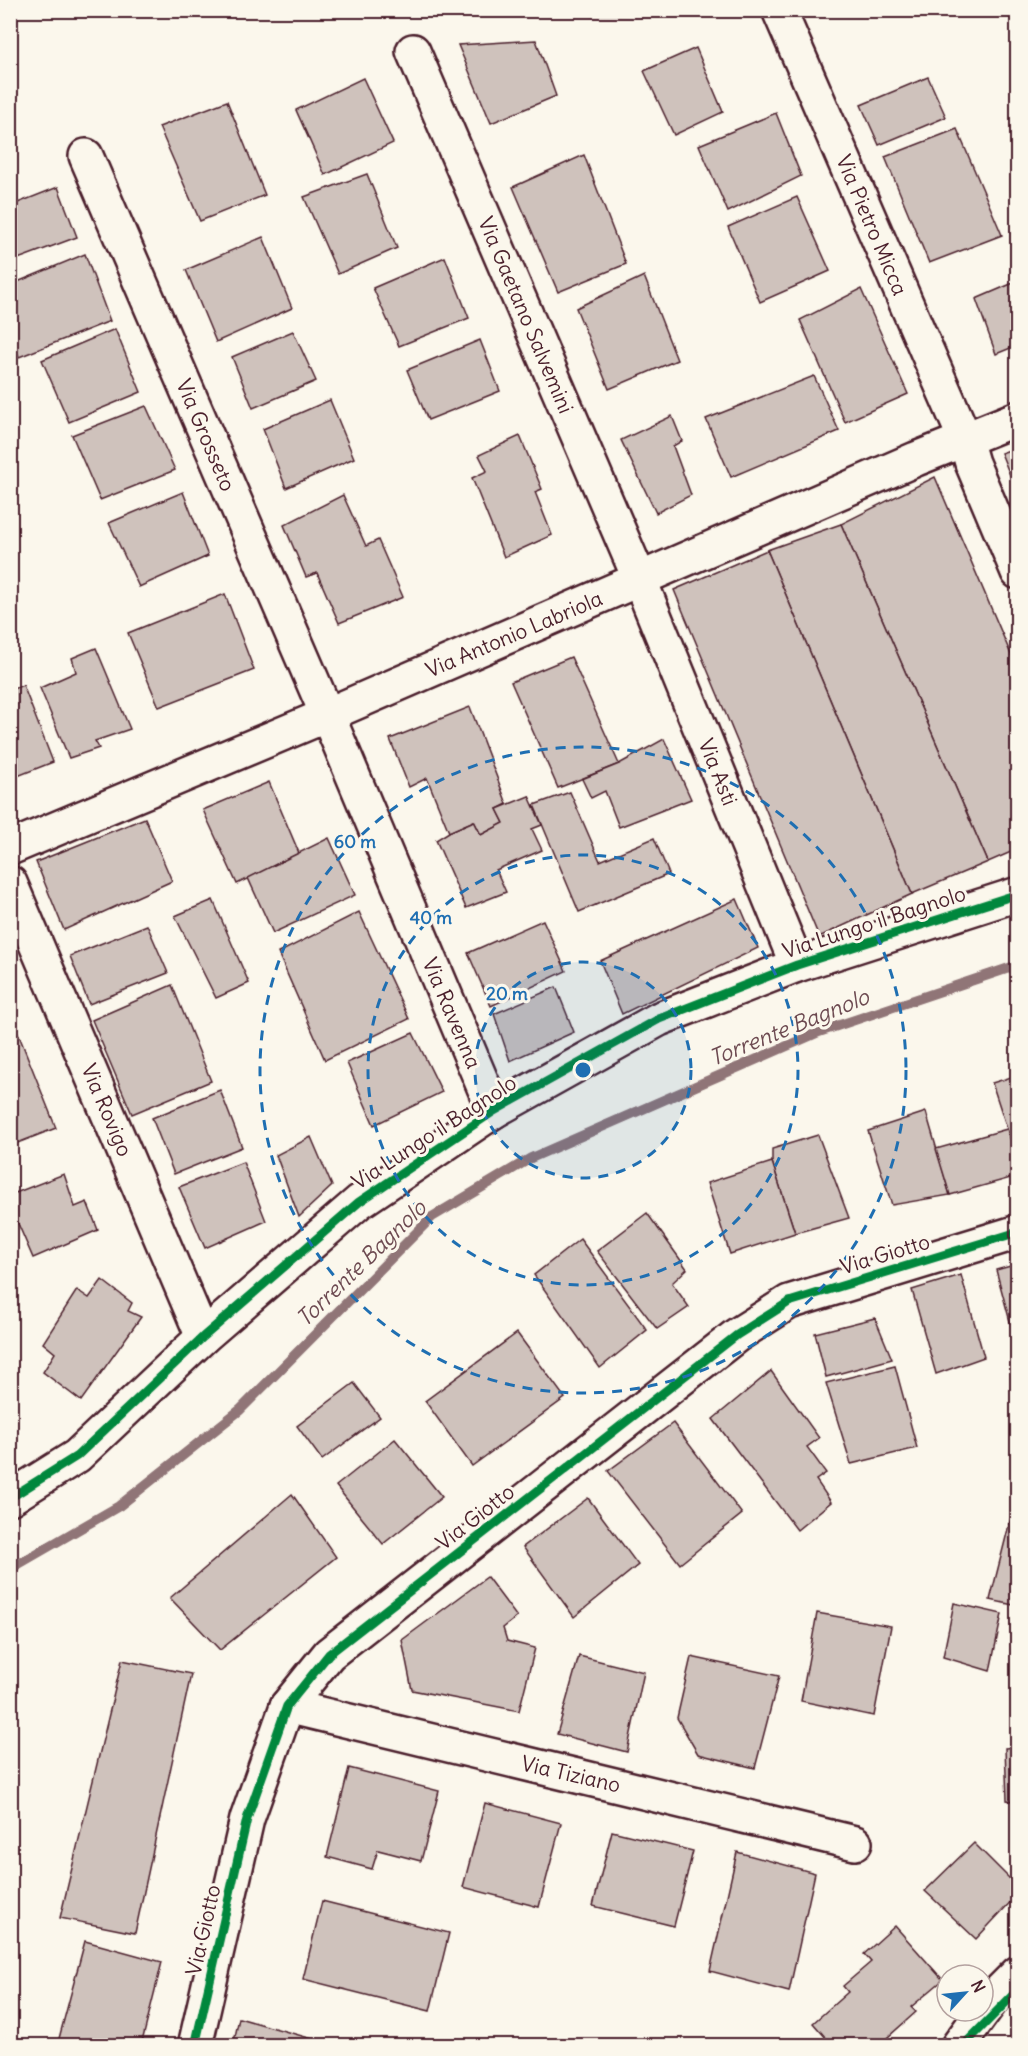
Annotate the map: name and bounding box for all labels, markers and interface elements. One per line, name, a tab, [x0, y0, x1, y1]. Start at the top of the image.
street label: Via Pietro Micca	[830, 151, 914, 299]
street label: Via Gaetano Salvemini	[472, 213, 580, 417]
street label: Via Grosseto	[170, 375, 242, 495]
street label: Via Antonio Labriola	[422, 585, 606, 683]
street label: Via Asti	[692, 735, 744, 809]
text: 60 m	[334, 830, 376, 853]
street label: Via Lungo il Bagnolo	[779, 880, 969, 964]
text: 40 m	[410, 906, 452, 929]
street label: Via Ravenna	[417, 953, 487, 1073]
text: 20 m	[486, 982, 528, 1005]
water label: Torrente Bagnolo	[705, 982, 875, 1072]
street label: Via Rovigo	[75, 1060, 139, 1160]
centre of rings	[573, 1060, 593, 1080]
street label: Via Lungo il Bagnolo	[346, 1069, 522, 1195]
water label: Torrente Bagnolo	[290, 1193, 433, 1332]
street label: Via Giotto	[837, 1228, 933, 1280]
street label: Via Giotto	[430, 1478, 520, 1556]
street label: Via Tiziano	[519, 1749, 623, 1799]
street label: Via Giotto	[179, 1882, 227, 1978]
north arrow	[935, 1963, 995, 2023]
text: N	[967, 1977, 990, 1996]

